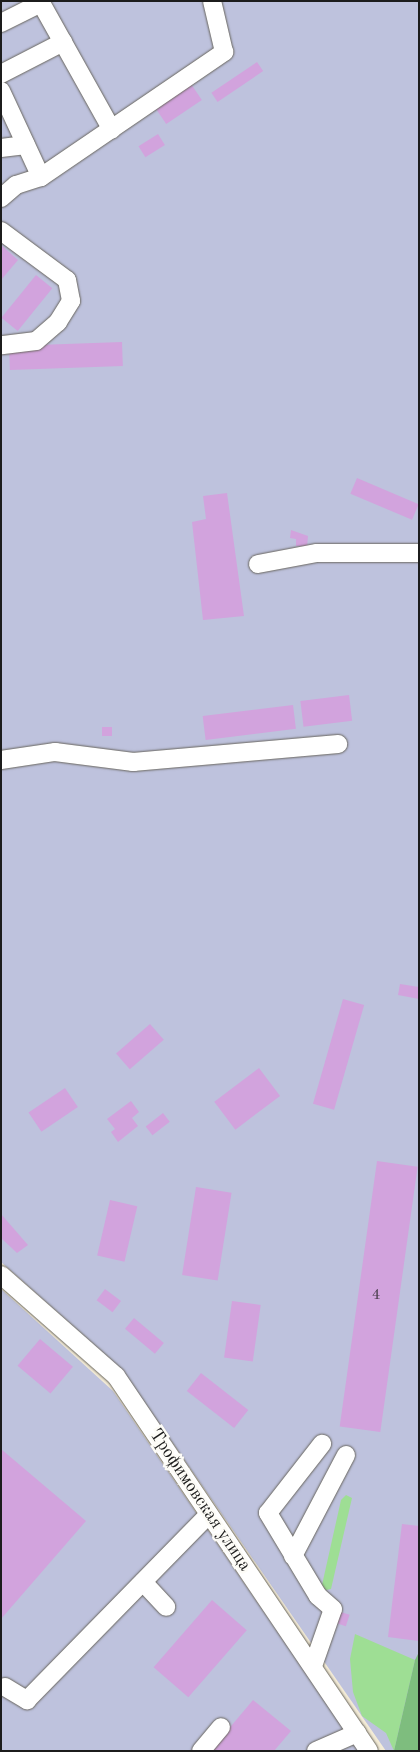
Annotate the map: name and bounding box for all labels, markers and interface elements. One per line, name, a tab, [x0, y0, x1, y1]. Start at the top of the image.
house number: 4	[372, 1287, 380, 1305]
street label: Трофимовская улица	[144, 1425, 256, 1575]

